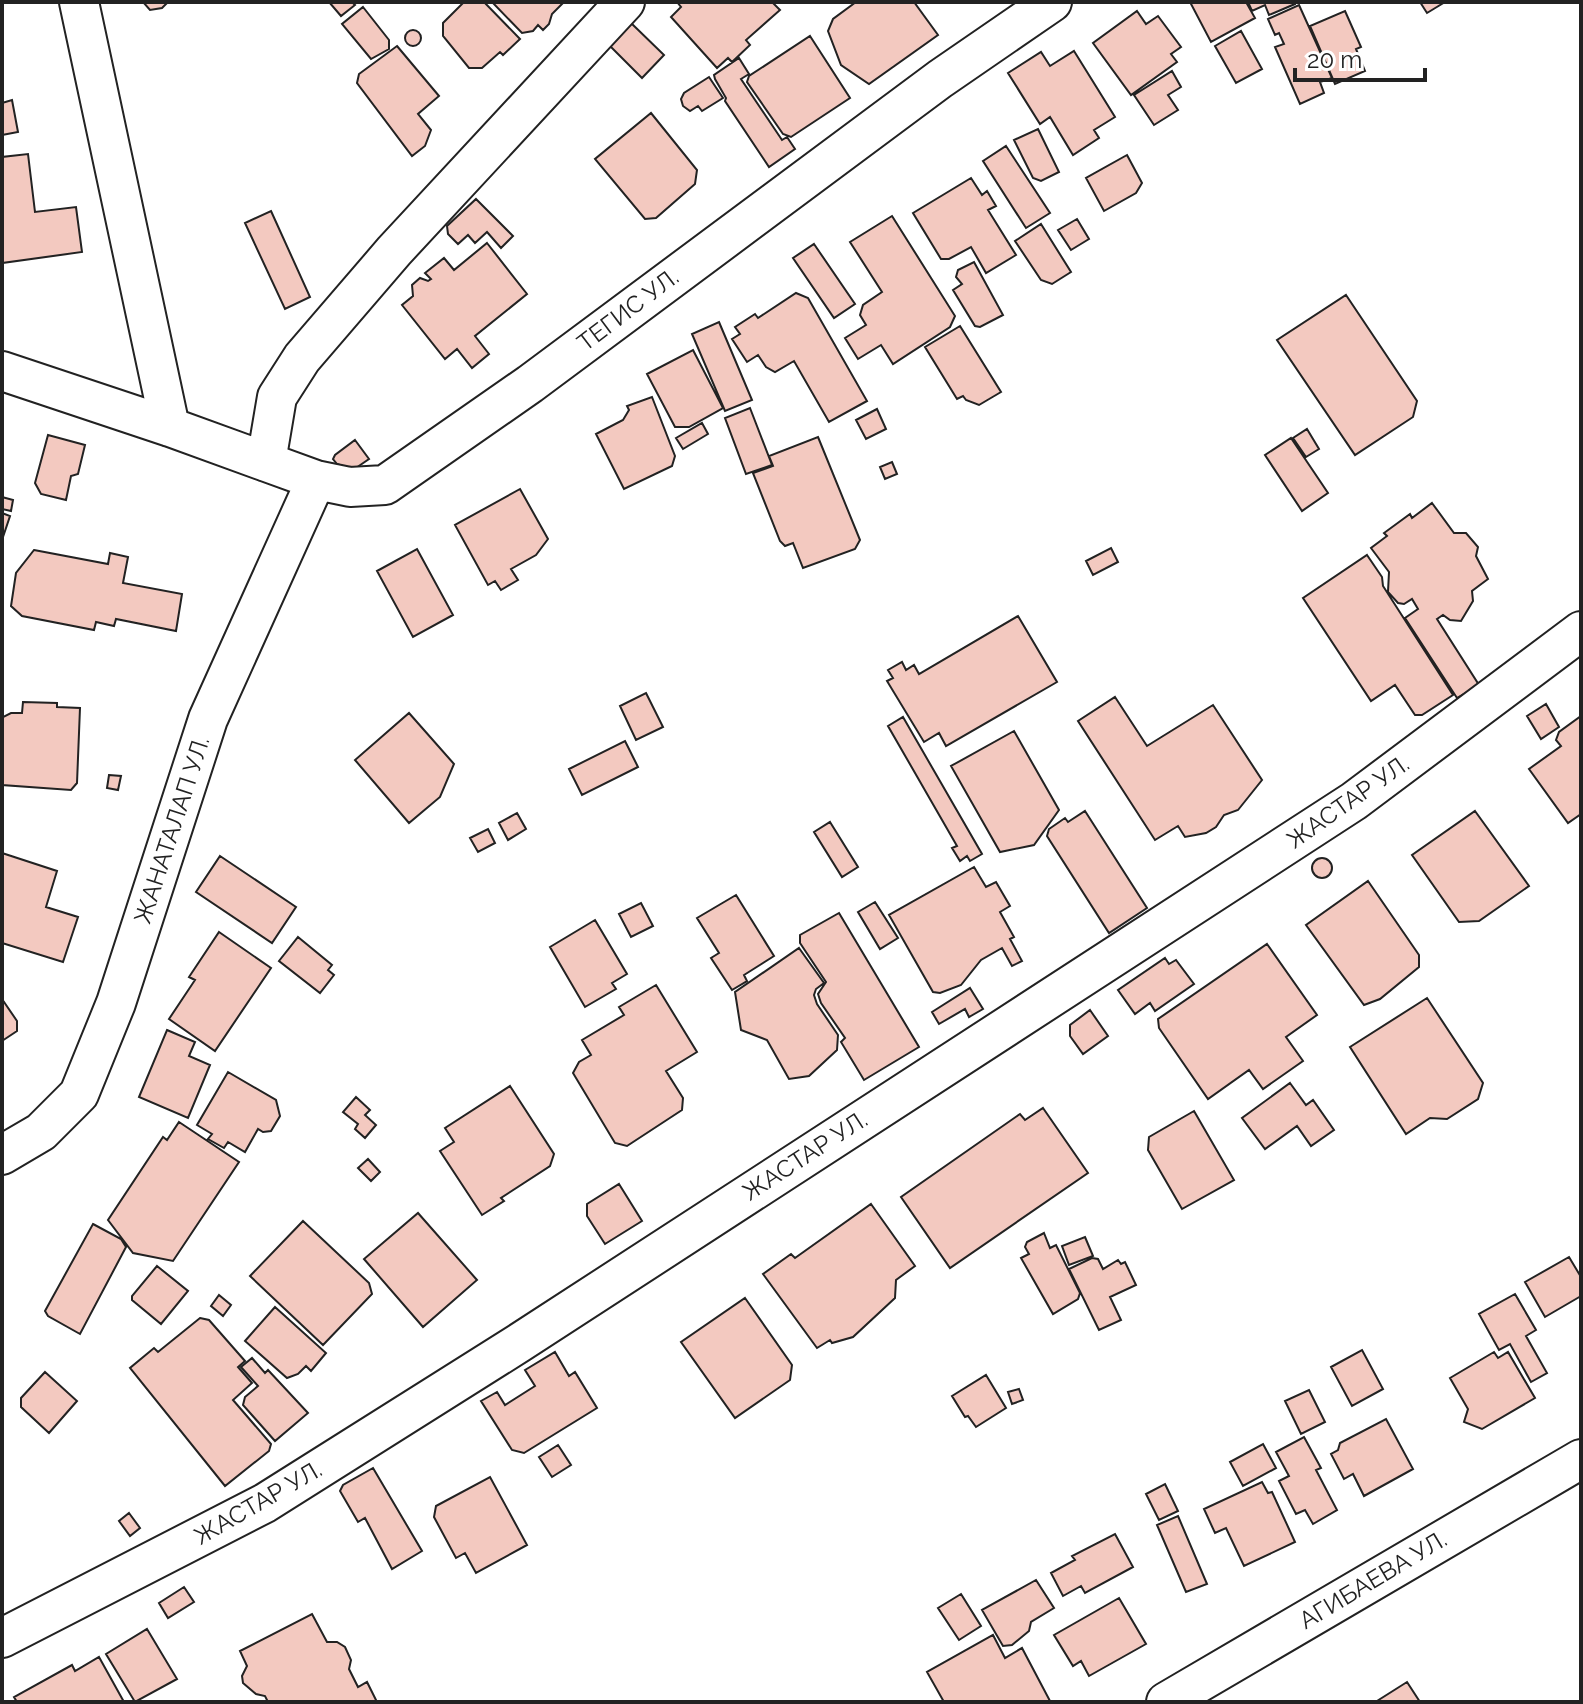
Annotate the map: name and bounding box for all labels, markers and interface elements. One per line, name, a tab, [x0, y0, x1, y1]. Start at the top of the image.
scale bar	[1295, 32, 1425, 82]
text: 20 m	[1307, 45, 1362, 74]
street label: ТЕГИС УЛ.	[571, 262, 684, 357]
street label: ЖАНАТАЛАП УЛ.	[128, 733, 215, 927]
street label: ЖАСТАР УЛ.	[1281, 749, 1414, 854]
street label: ЖАСТАР УЛ.	[737, 1105, 872, 1207]
street label: ЖАСТАР УЛ.	[189, 1454, 327, 1551]
street label: АГИБАЕВА УЛ.	[1294, 1524, 1452, 1635]

